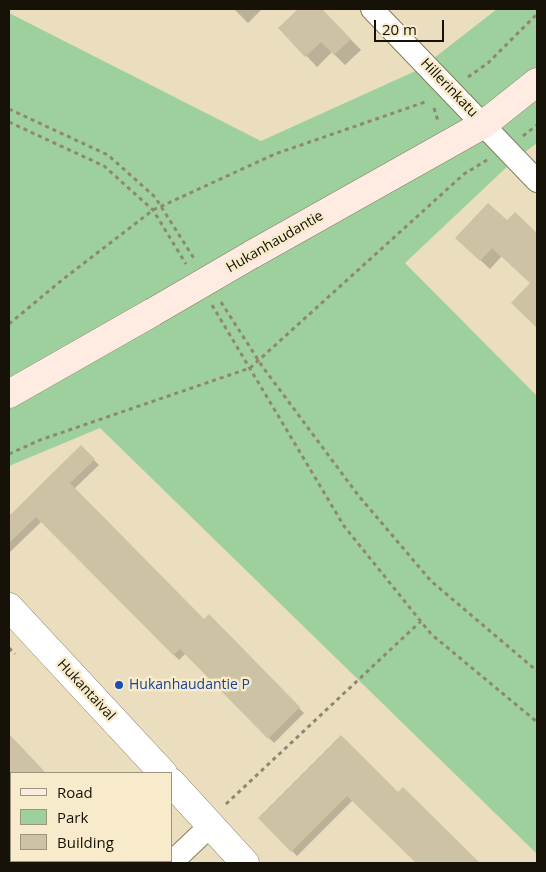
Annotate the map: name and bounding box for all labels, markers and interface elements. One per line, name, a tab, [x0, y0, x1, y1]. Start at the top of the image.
scale bar	[376, 10, 446, 42]
text: 20 m	[382, 19, 417, 39]
street label: Hillerinkatu	[417, 55, 481, 121]
street label: Hukanhaudantie	[224, 208, 326, 276]
street label: Hukantaival	[54, 656, 118, 724]
place label: Hukanhaudantie P	[129, 677, 250, 693]
marker: Hukanhaudantie P	[113, 679, 125, 691]
legend	[10, 772, 172, 862]
text: Road	[57, 782, 93, 802]
text: Park	[57, 807, 88, 827]
text: Building	[57, 832, 114, 852]

